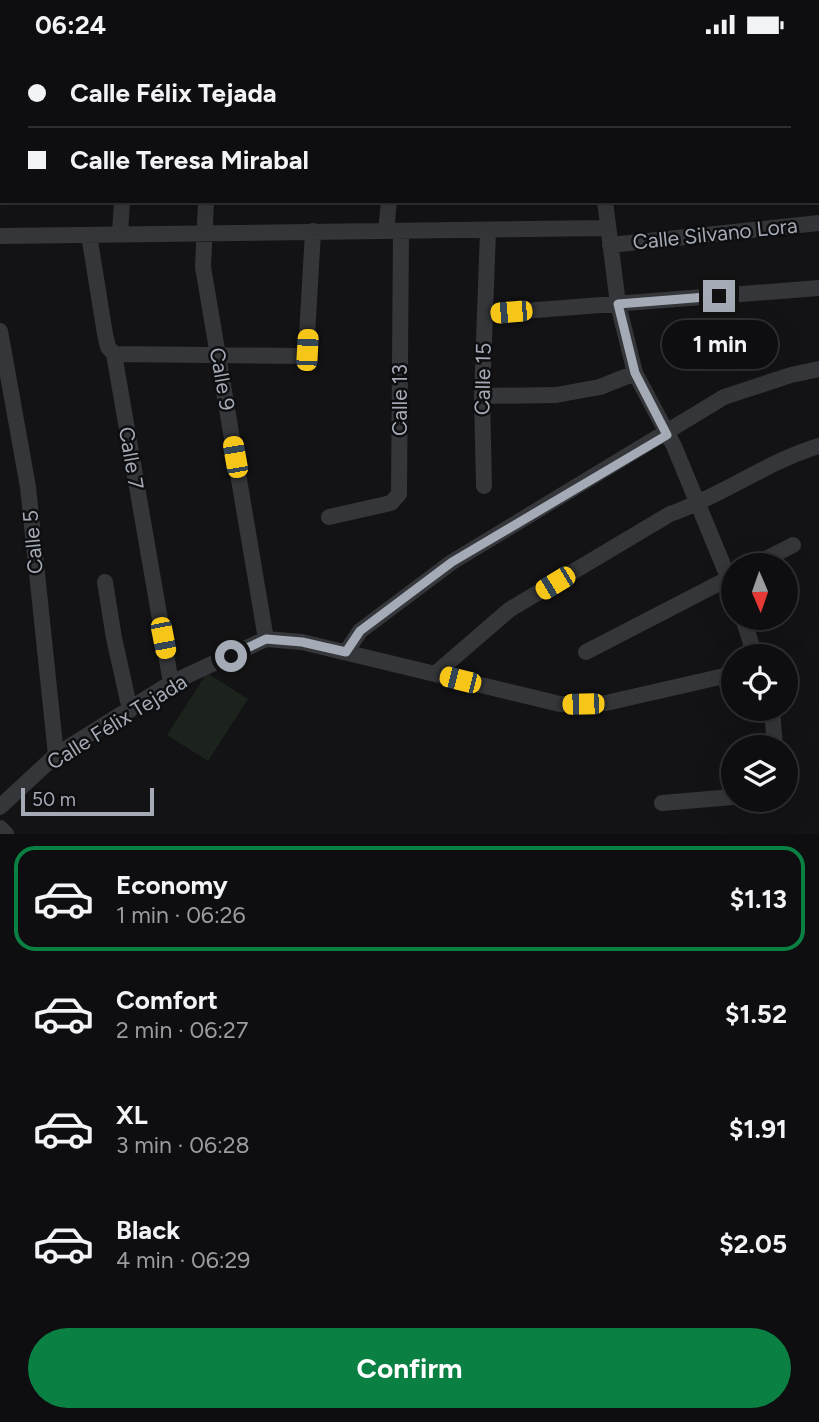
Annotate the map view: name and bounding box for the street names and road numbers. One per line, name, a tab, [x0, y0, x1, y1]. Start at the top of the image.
street label: Calle Silvano Lora	[631, 212, 799, 255]
street label: Calle 15	[469, 343, 496, 415]
street label: Calle 9	[205, 345, 240, 412]
street label: Calle 13	[387, 364, 412, 436]
street label: Calle 7	[114, 425, 149, 491]
street label: Calle 5	[17, 509, 48, 575]
street label: Calle Félix Tejada	[42, 668, 191, 775]

